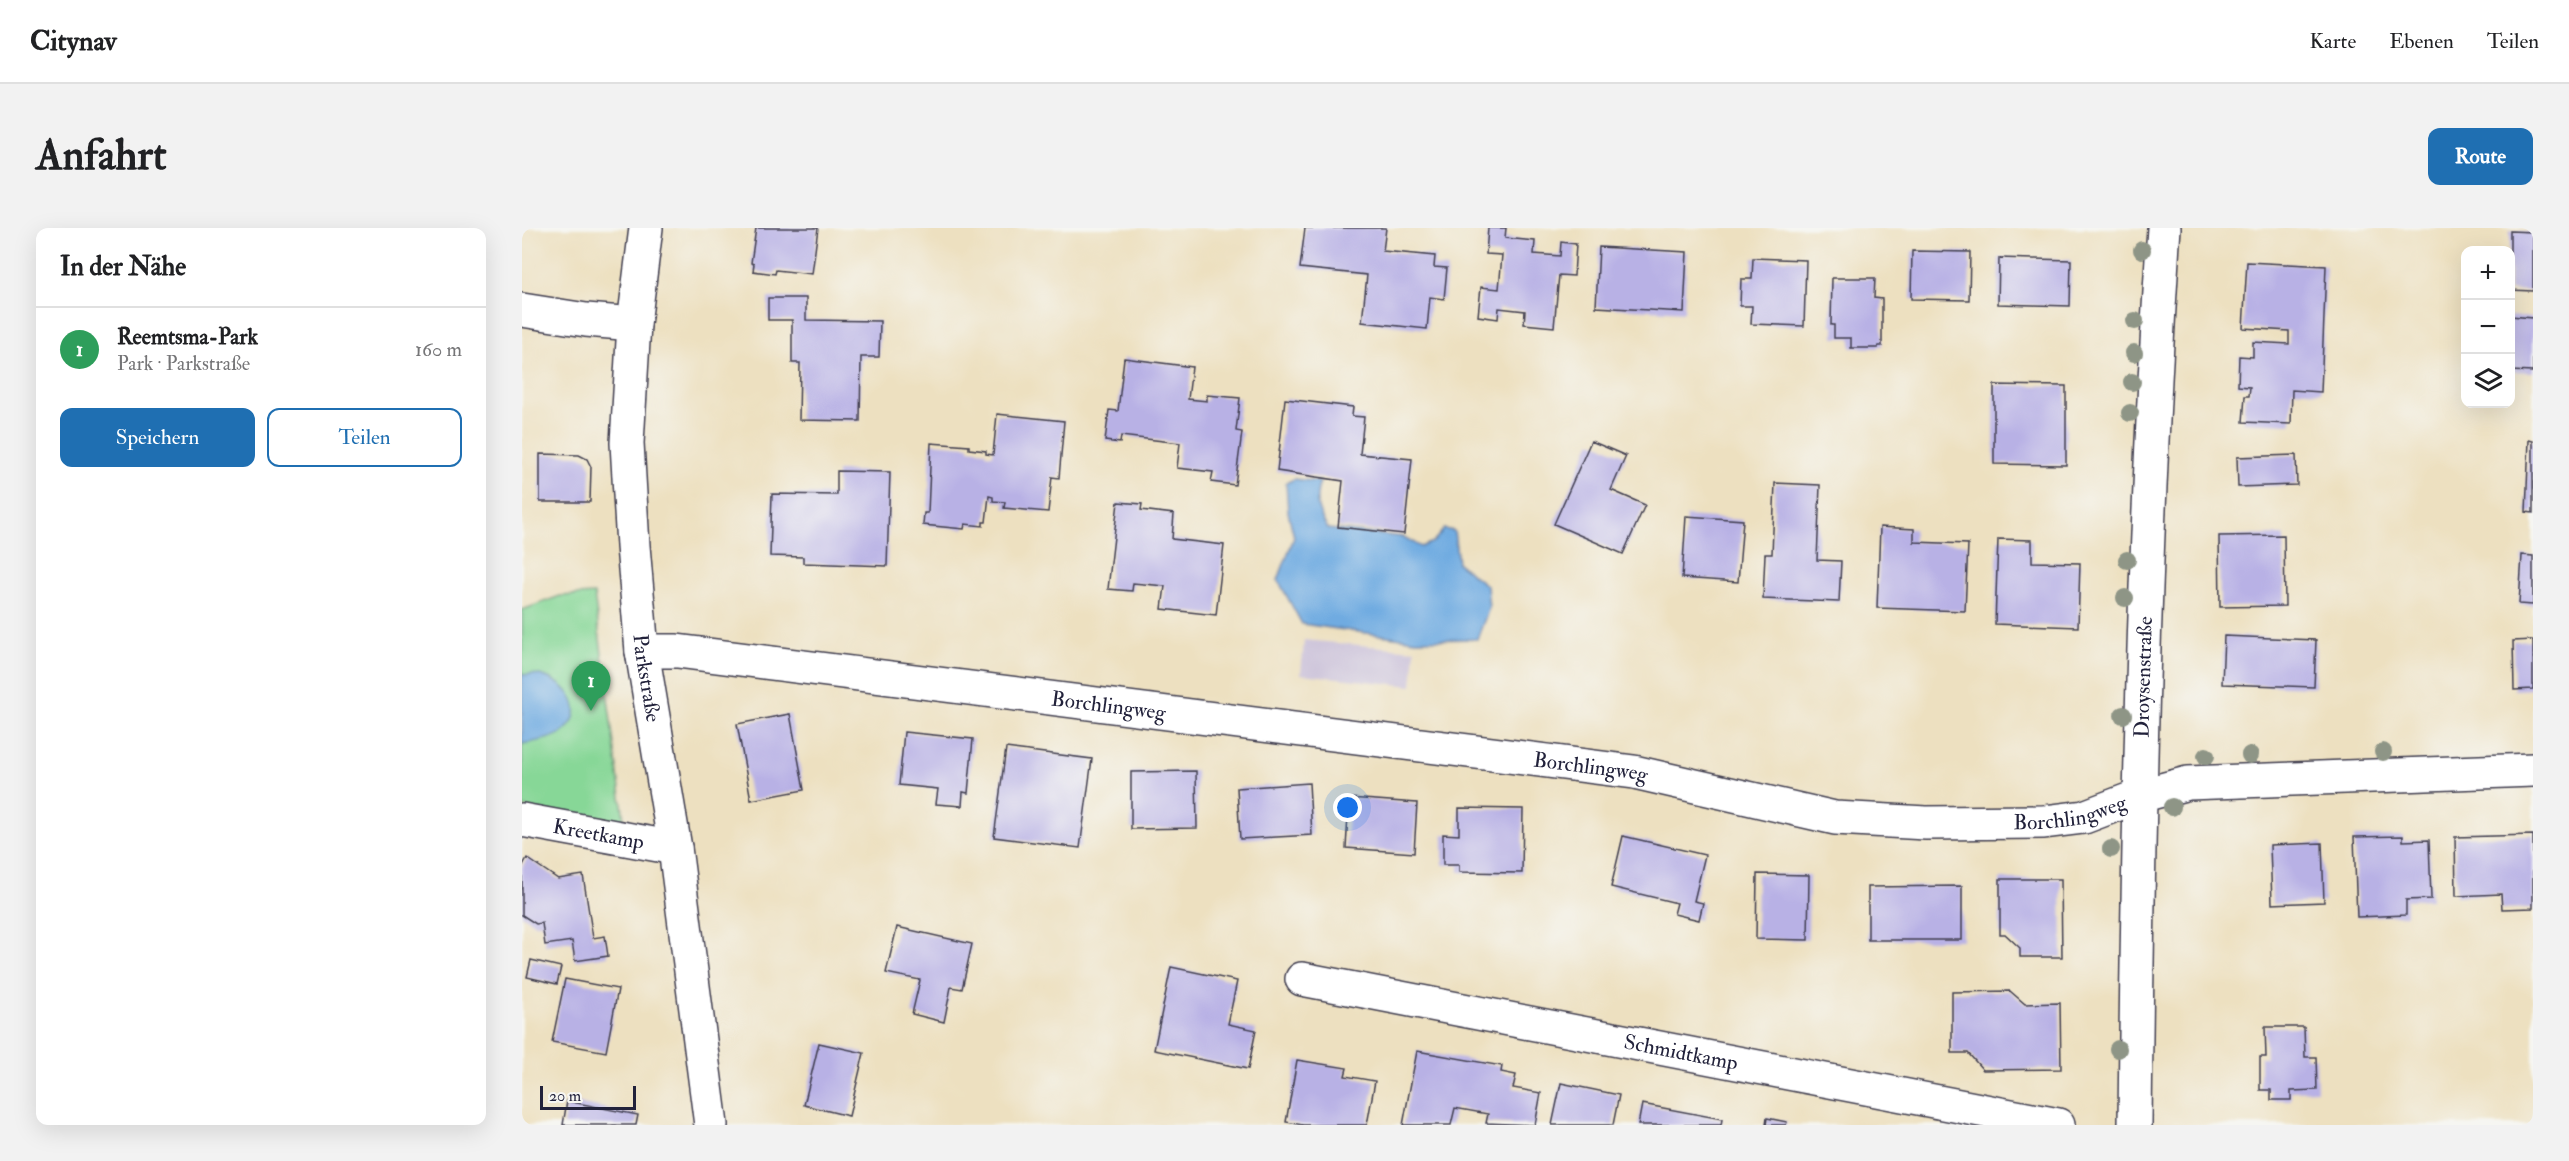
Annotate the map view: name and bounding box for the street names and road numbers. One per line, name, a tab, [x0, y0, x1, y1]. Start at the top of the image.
street label: Droysenstraße	[2128, 616, 2159, 738]
street label: Parkstraße	[627, 633, 667, 724]
street label: Borchlingweg	[1050, 685, 1168, 726]
street label: Borchlingweg	[1532, 746, 1651, 788]
street label: Borchlingweg	[2013, 788, 2131, 836]
street label: Kreetkamp	[551, 812, 647, 856]
street label: Schmidtkamp	[1622, 1028, 1740, 1076]

